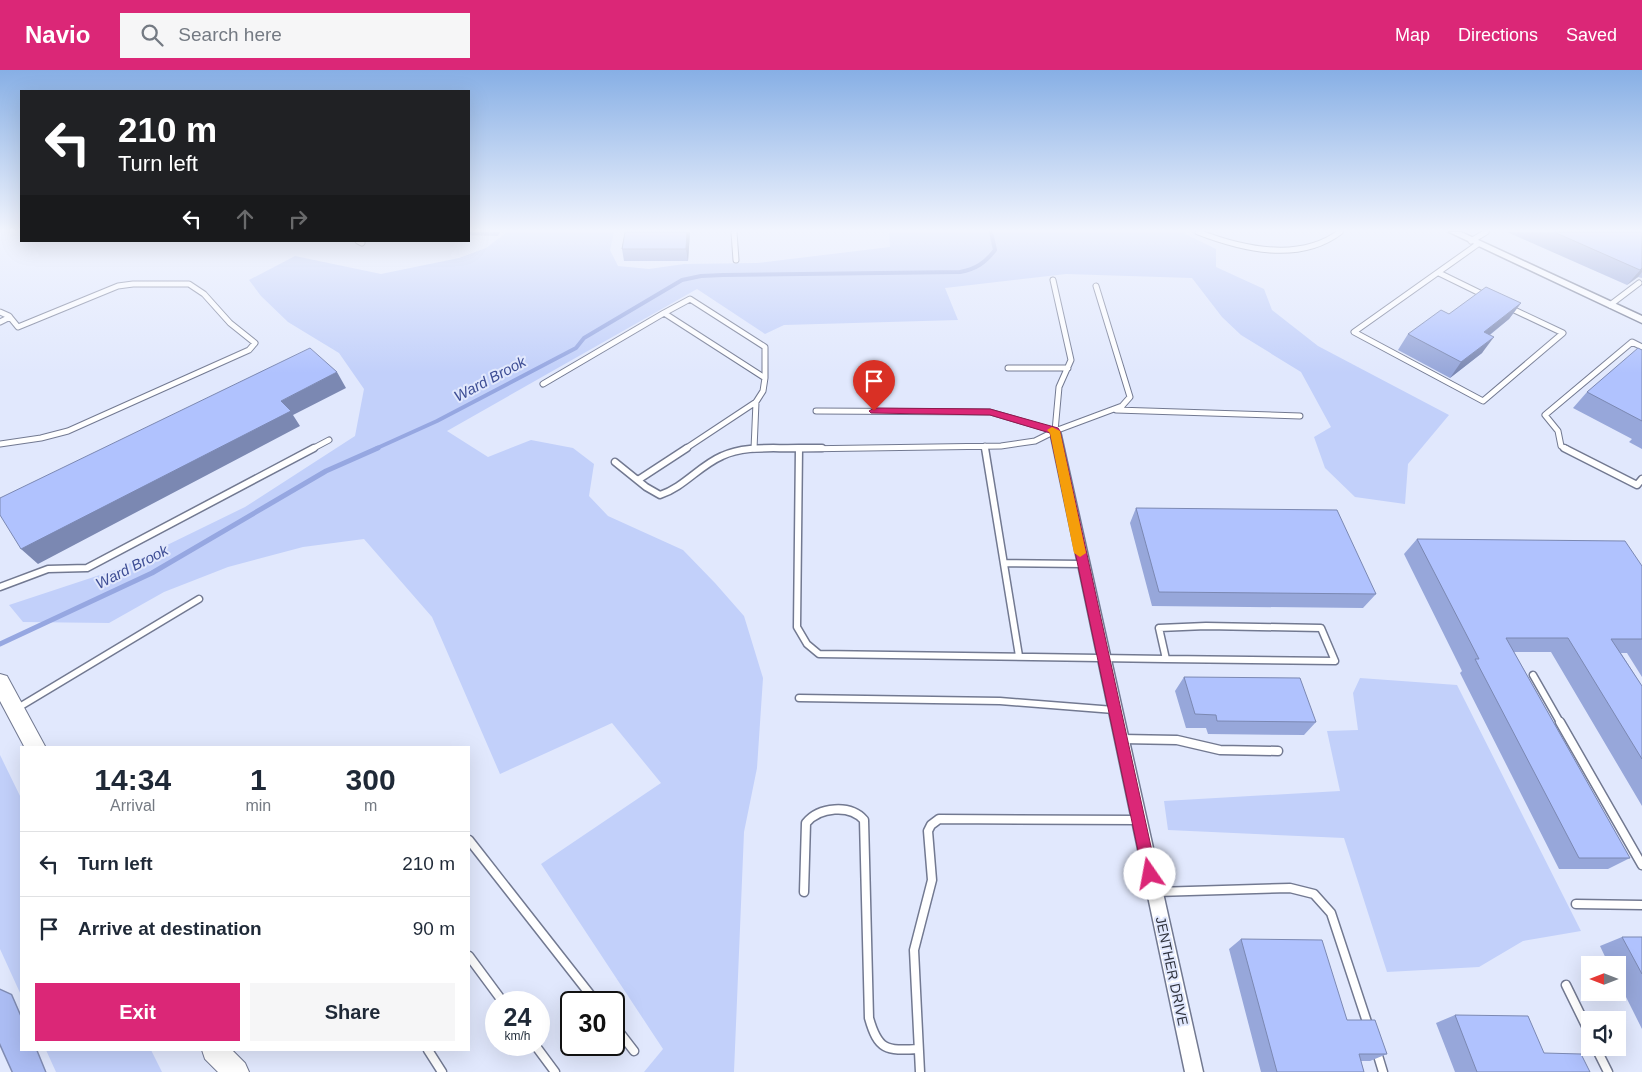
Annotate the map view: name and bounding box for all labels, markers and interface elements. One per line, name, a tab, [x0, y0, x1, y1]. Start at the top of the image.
search box	[120, 13, 470, 58]
text: Navio	[25, 21, 90, 48]
icon: search	[138, 21, 166, 49]
text: Search here	[178, 24, 282, 45]
text: Map	[1395, 25, 1430, 45]
text: Directions	[1458, 25, 1538, 45]
text: Saved	[1566, 25, 1617, 45]
icon: left	[35, 110, 100, 175]
text: 210 m	[118, 110, 217, 149]
text: Turn left	[118, 151, 198, 176]
icon: left	[178, 205, 206, 233]
icon: ahead	[231, 205, 259, 233]
icon: right	[284, 205, 312, 233]
water label: Ward Brook	[451, 352, 530, 405]
pin	[853, 360, 895, 411]
icon: arrive	[860, 367, 888, 395]
water label: Ward Brook	[93, 540, 172, 592]
text: 14:34	[94, 763, 171, 796]
text: 1	[250, 763, 267, 796]
text: 300	[346, 763, 396, 796]
text: Arrival	[110, 797, 155, 814]
text: min	[245, 797, 271, 814]
text: m	[364, 797, 377, 814]
position arrow	[1123, 847, 1175, 899]
icon: left	[35, 850, 63, 878]
text: Turn left	[78, 853, 153, 874]
text: 210 m	[402, 853, 455, 874]
icon: arrive	[35, 915, 63, 943]
street label: JENTHER DRIVE	[1153, 915, 1191, 1027]
text: Arrive at destination	[78, 918, 262, 939]
text: 90 m	[413, 918, 455, 939]
north arrow	[1581, 956, 1626, 1001]
map controls	[1581, 956, 1626, 1056]
button: Exit	[35, 983, 240, 1041]
button: Share	[250, 983, 455, 1041]
speed limit sign: 30	[560, 991, 625, 1056]
text: 24	[504, 1003, 531, 1031]
button: sound	[1581, 1011, 1626, 1056]
text: km/h	[504, 1029, 531, 1043]

